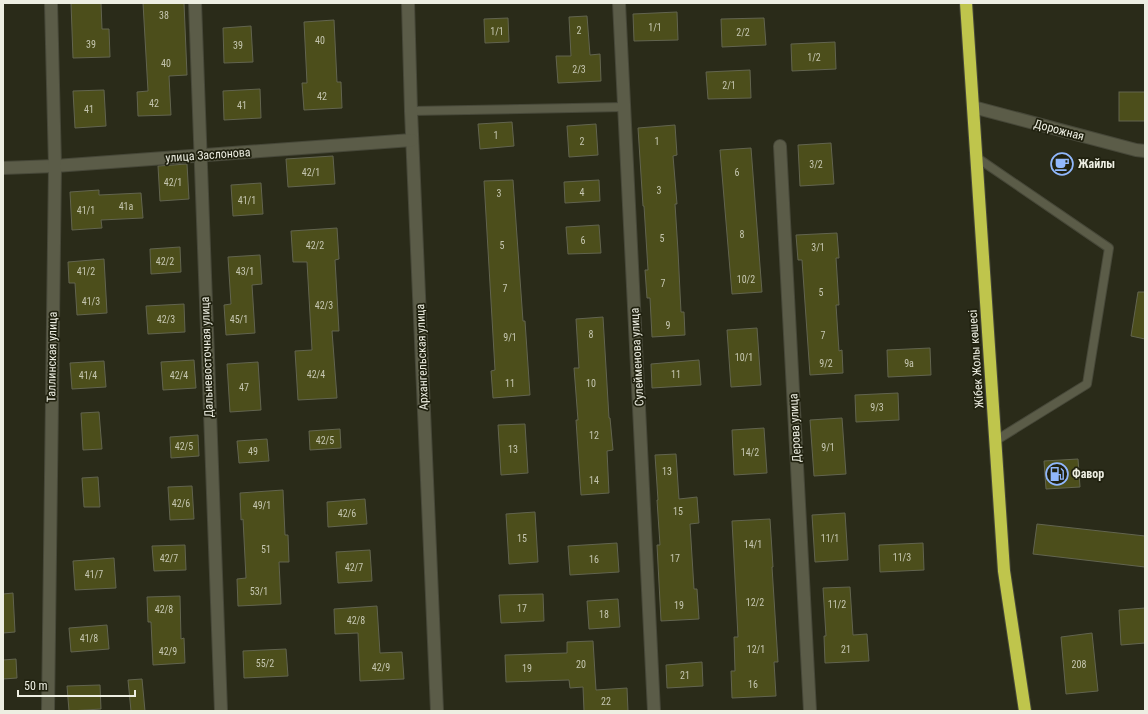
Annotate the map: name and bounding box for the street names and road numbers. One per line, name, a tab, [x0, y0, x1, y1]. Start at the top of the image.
street label: Дорожная	[1032, 117, 1086, 143]
street label: улица Заслонова	[165, 145, 251, 165]
street label: Дальневосточная улица	[198, 296, 216, 418]
street label: Архангельская улица	[413, 303, 431, 410]
street label: Сулейменова улица	[627, 307, 647, 407]
street label: Жібек Жолы көшесі	[966, 309, 986, 409]
street label: Таллинская улица	[44, 311, 60, 402]
street label: Дерова улица	[786, 393, 804, 463]

